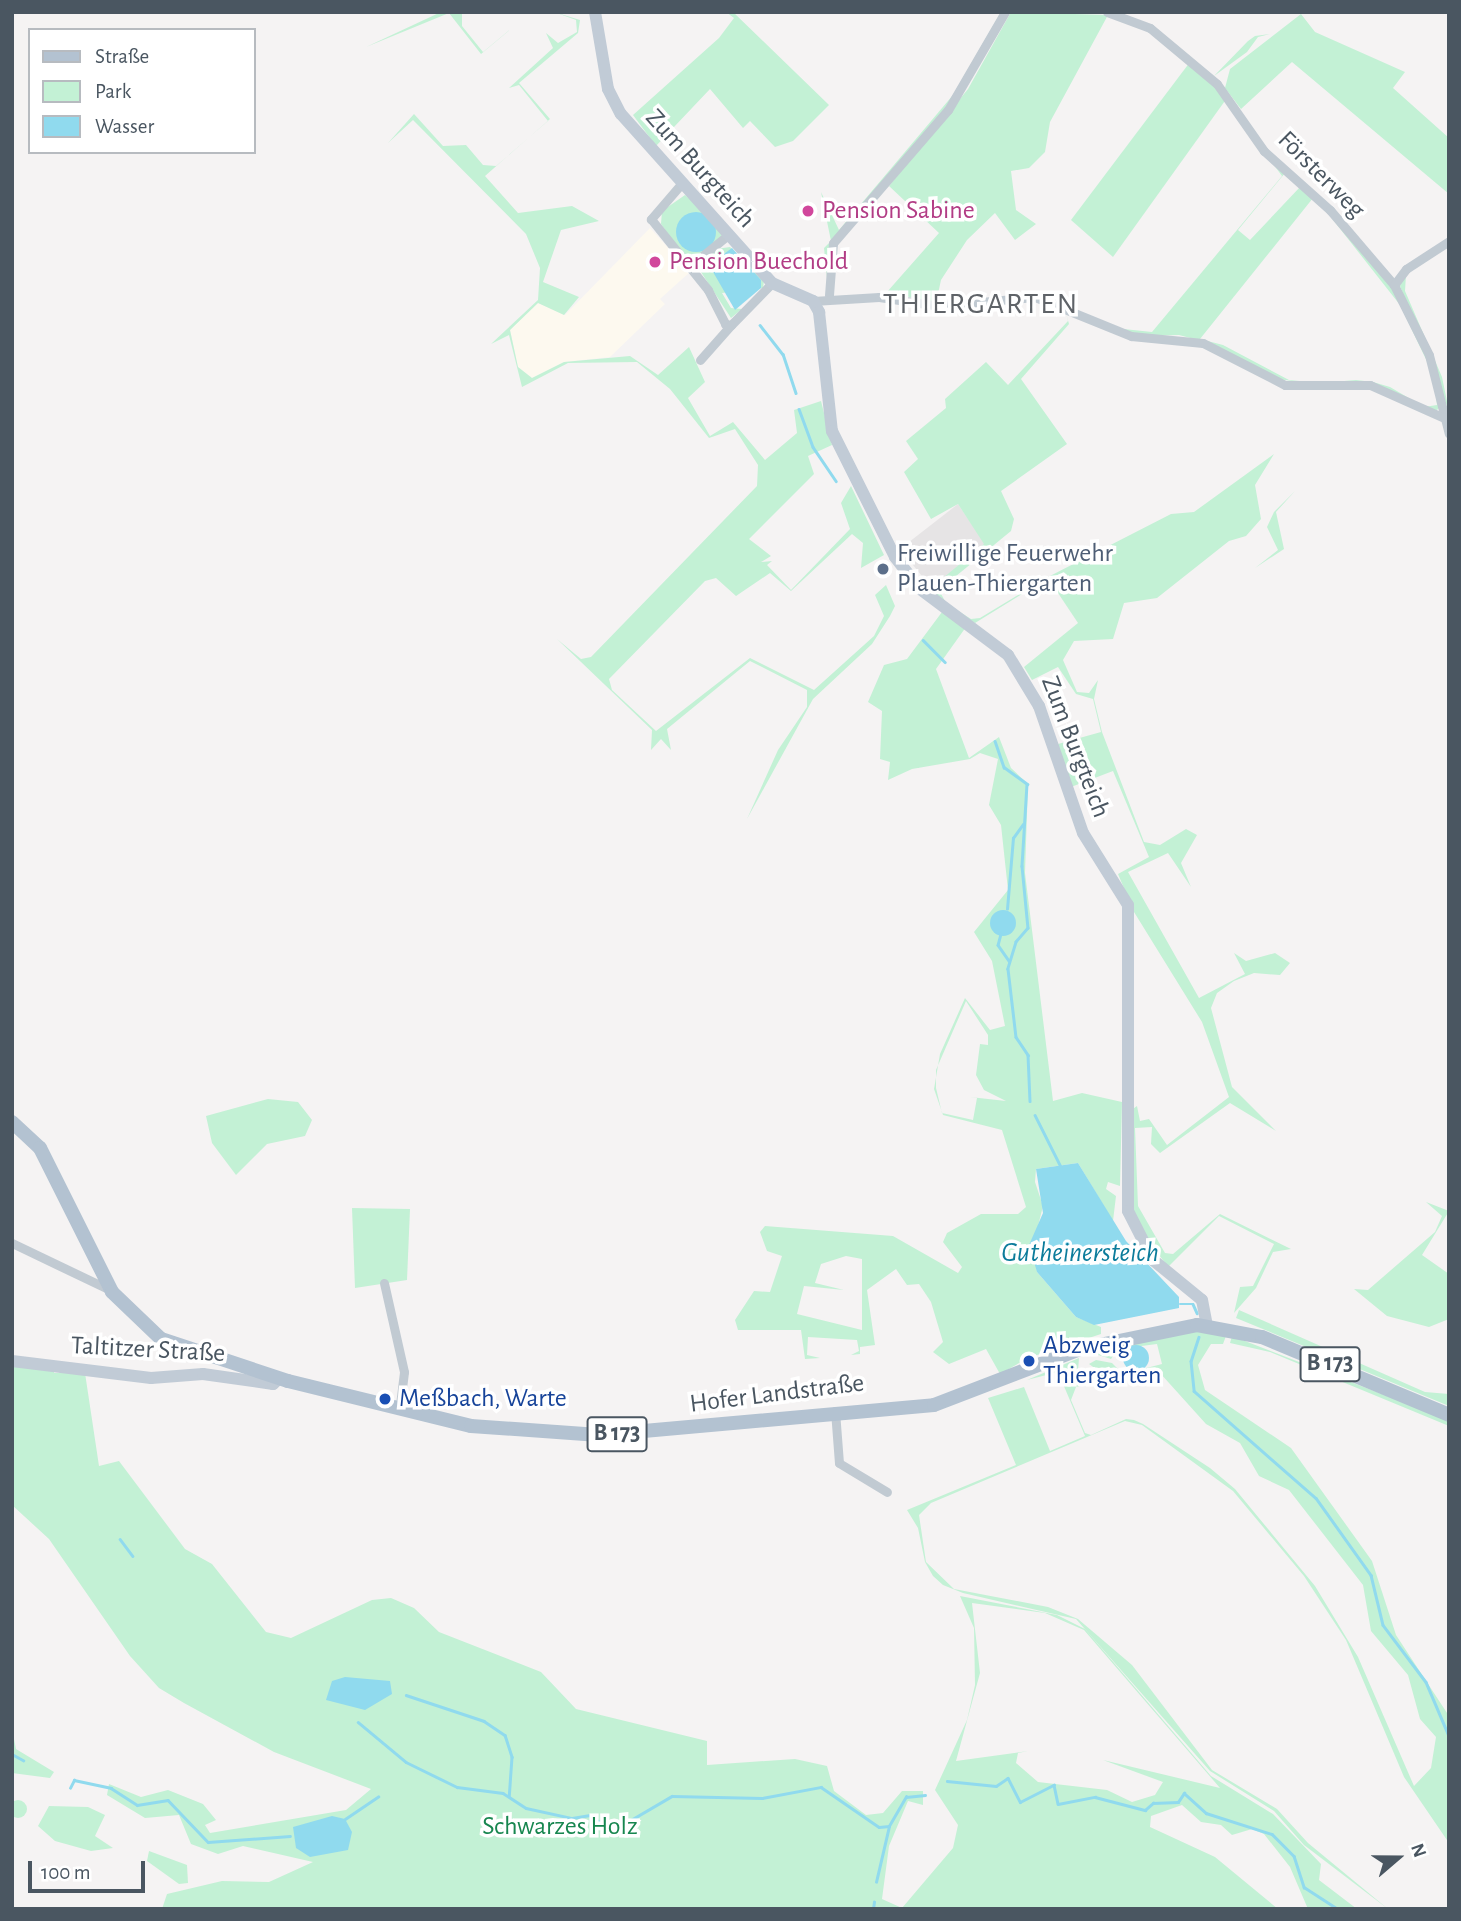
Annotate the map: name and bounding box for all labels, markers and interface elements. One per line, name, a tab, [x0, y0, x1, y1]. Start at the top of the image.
legend	[28, 28, 256, 154]
text: Straße	[95, 46, 149, 67]
text: Park	[95, 81, 131, 102]
street label: Zum Burgteich	[639, 103, 761, 235]
text: Wasser	[95, 116, 154, 137]
street label: Försterweg	[1271, 125, 1371, 225]
place label: Pension Sabine	[822, 195, 975, 227]
marker: Pension Sabine	[800, 203, 816, 219]
place label: Pension Buechold	[669, 246, 848, 278]
marker: Pension Buechold	[647, 254, 663, 270]
district label: THIERGARTEN	[884, 286, 1078, 322]
place label: Freiwillige Feuerwehr Plauen-Thiergarten	[897, 538, 1113, 600]
marker: Freiwillige Feuerwehr Plauen-Thiergarten	[875, 561, 891, 577]
street label: Zum Burgteich	[1034, 672, 1116, 822]
water label: Gutheinersteich	[1001, 1236, 1159, 1270]
street label: Taltitzer Straße	[70, 1330, 226, 1370]
place label: Abzweig Thiergarten	[1043, 1330, 1161, 1392]
road number: B 173	[1298, 1344, 1362, 1384]
marker: Abzweig Thiergarten	[1021, 1353, 1037, 1369]
street label: Hofer Landstraße	[688, 1368, 866, 1420]
place label: Meßbach, Warte	[399, 1383, 567, 1415]
marker: Meßbach, Warte	[377, 1391, 393, 1407]
road number: B 173	[586, 1414, 648, 1454]
park label: Schwarzes Holz	[482, 1811, 638, 1843]
north arrow	[1363, 1823, 1433, 1893]
text: N	[1407, 1841, 1429, 1860]
scale bar	[32, 1848, 149, 1892]
text: 100 m	[41, 1862, 91, 1883]

